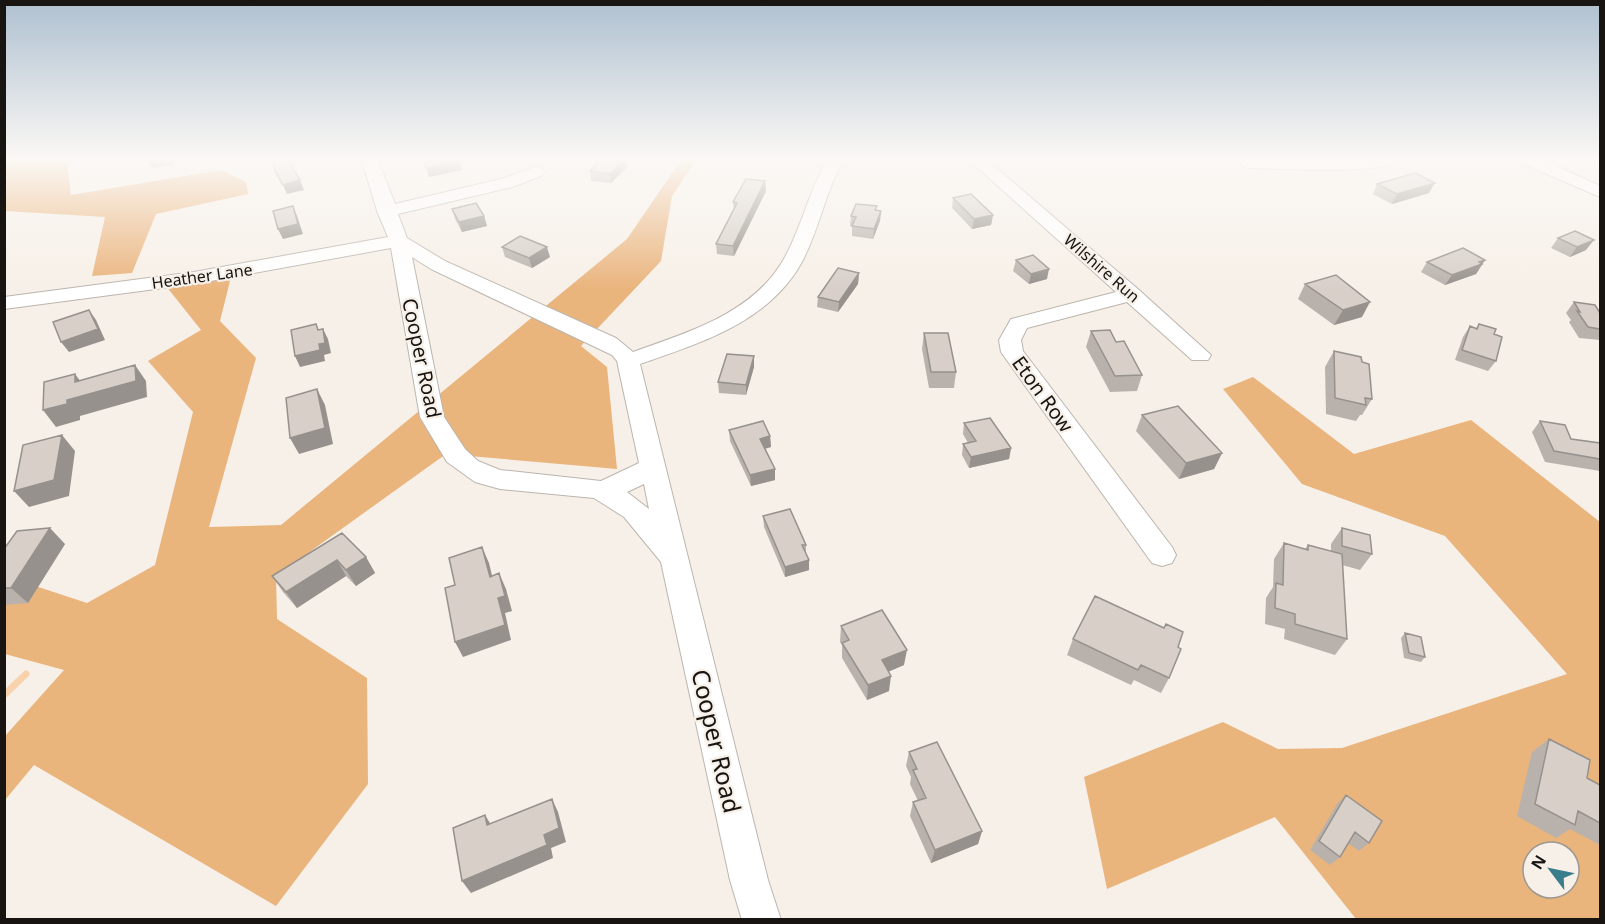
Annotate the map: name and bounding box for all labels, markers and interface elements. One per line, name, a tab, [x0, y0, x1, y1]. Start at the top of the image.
street label: Wilshire Run	[1059, 229, 1145, 307]
street label: Heather Lane	[150, 258, 254, 294]
street label: Cooper Road	[396, 296, 448, 420]
street label: Eton Row	[1006, 351, 1080, 438]
street label: Cooper Road	[684, 666, 750, 816]
north arrow	[1521, 840, 1581, 900]
text: N	[1526, 851, 1551, 873]

